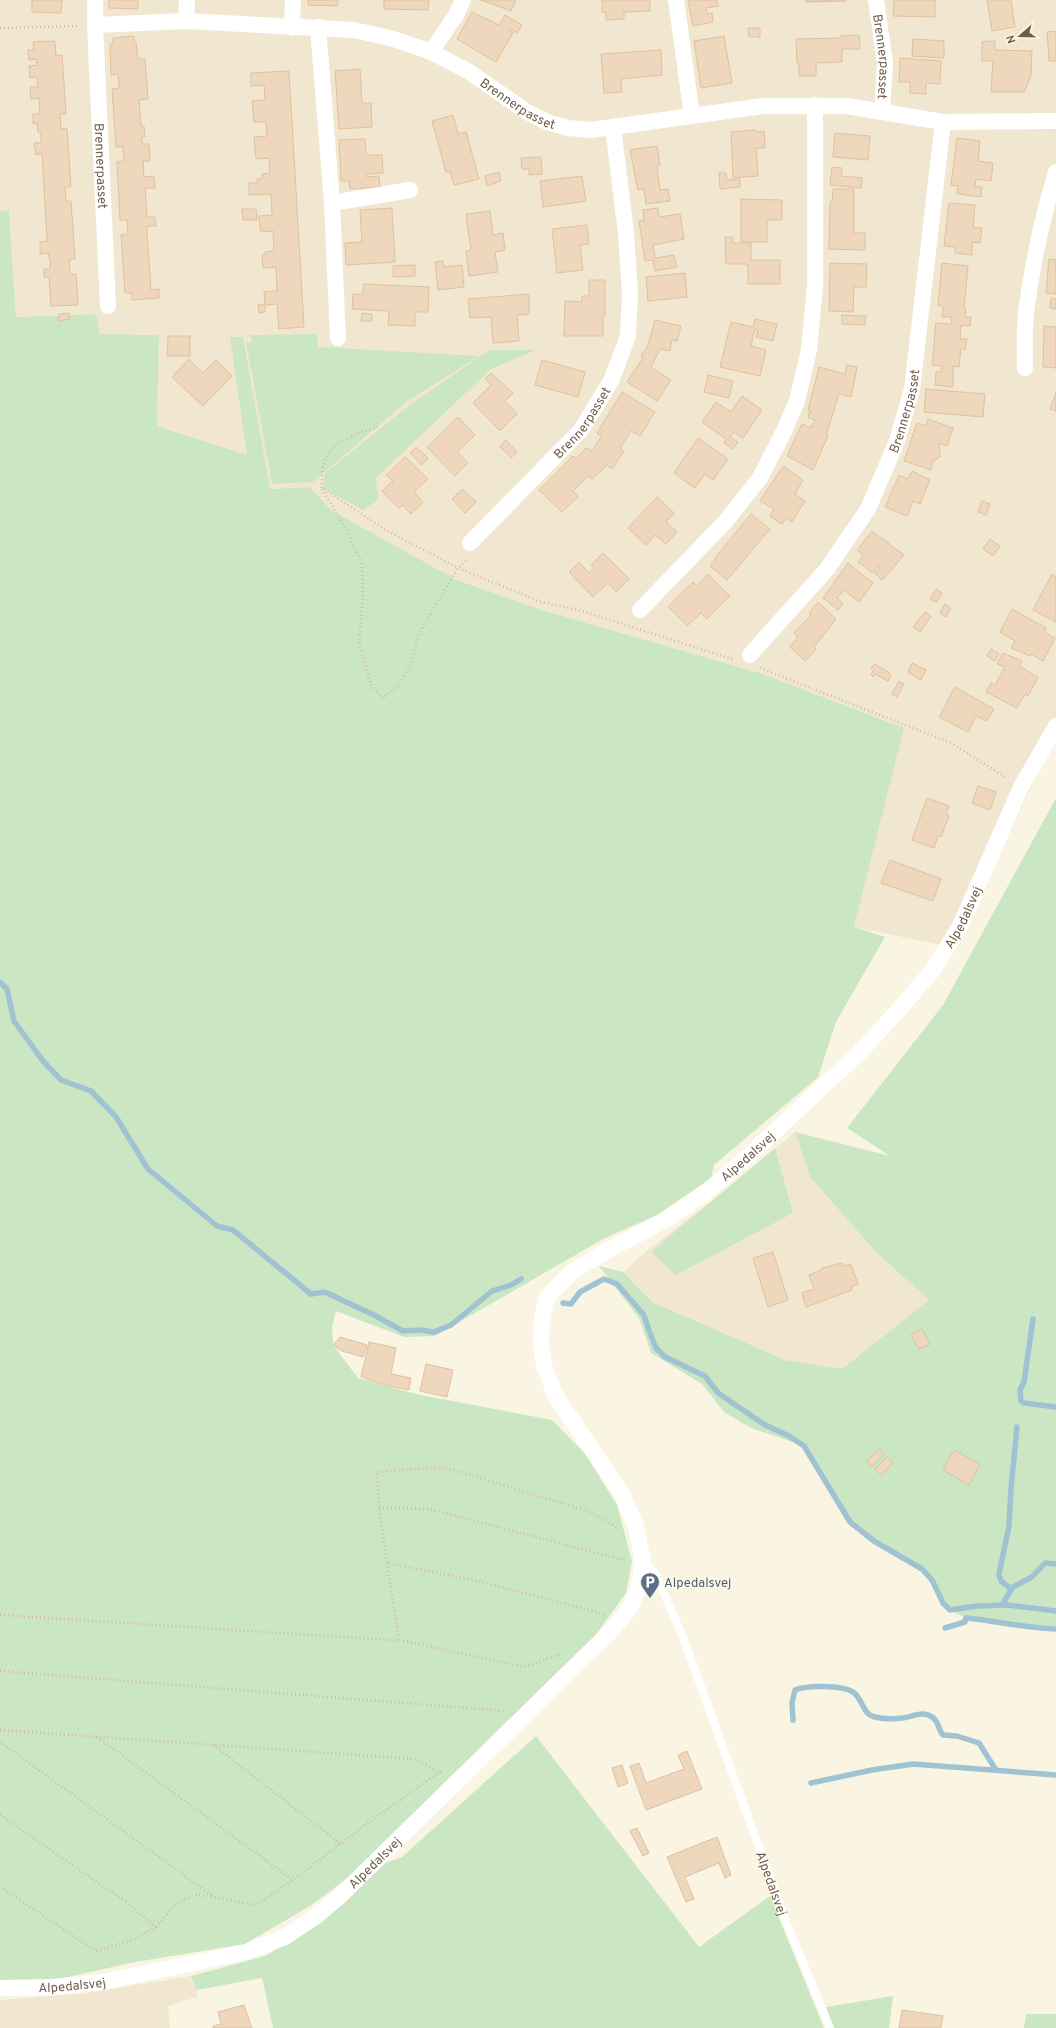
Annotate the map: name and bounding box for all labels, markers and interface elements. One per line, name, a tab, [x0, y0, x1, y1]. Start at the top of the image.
street label: Brennerpasset	[868, 13, 891, 100]
north arrow	[1000, 16, 1040, 56]
text: N	[1004, 33, 1019, 45]
street label: Brennerpasset	[476, 76, 557, 134]
street label: Brennerpasset	[90, 123, 109, 209]
street label: Brennerpasset	[887, 369, 924, 456]
street label: Brennerpasset	[551, 385, 615, 463]
street label: Alpedalsvej	[942, 884, 986, 952]
street label: Alpedalsvej	[718, 1129, 779, 1186]
parking icon: Alpedalsvej	[639, 1571, 661, 1599]
place label: Alpedalsvej	[664, 1576, 731, 1592]
street label: Alpedalsvej	[346, 1835, 405, 1893]
street label: Alpedalsvej	[751, 1850, 789, 1918]
street label: Alpedalsvej	[38, 1976, 107, 1997]

